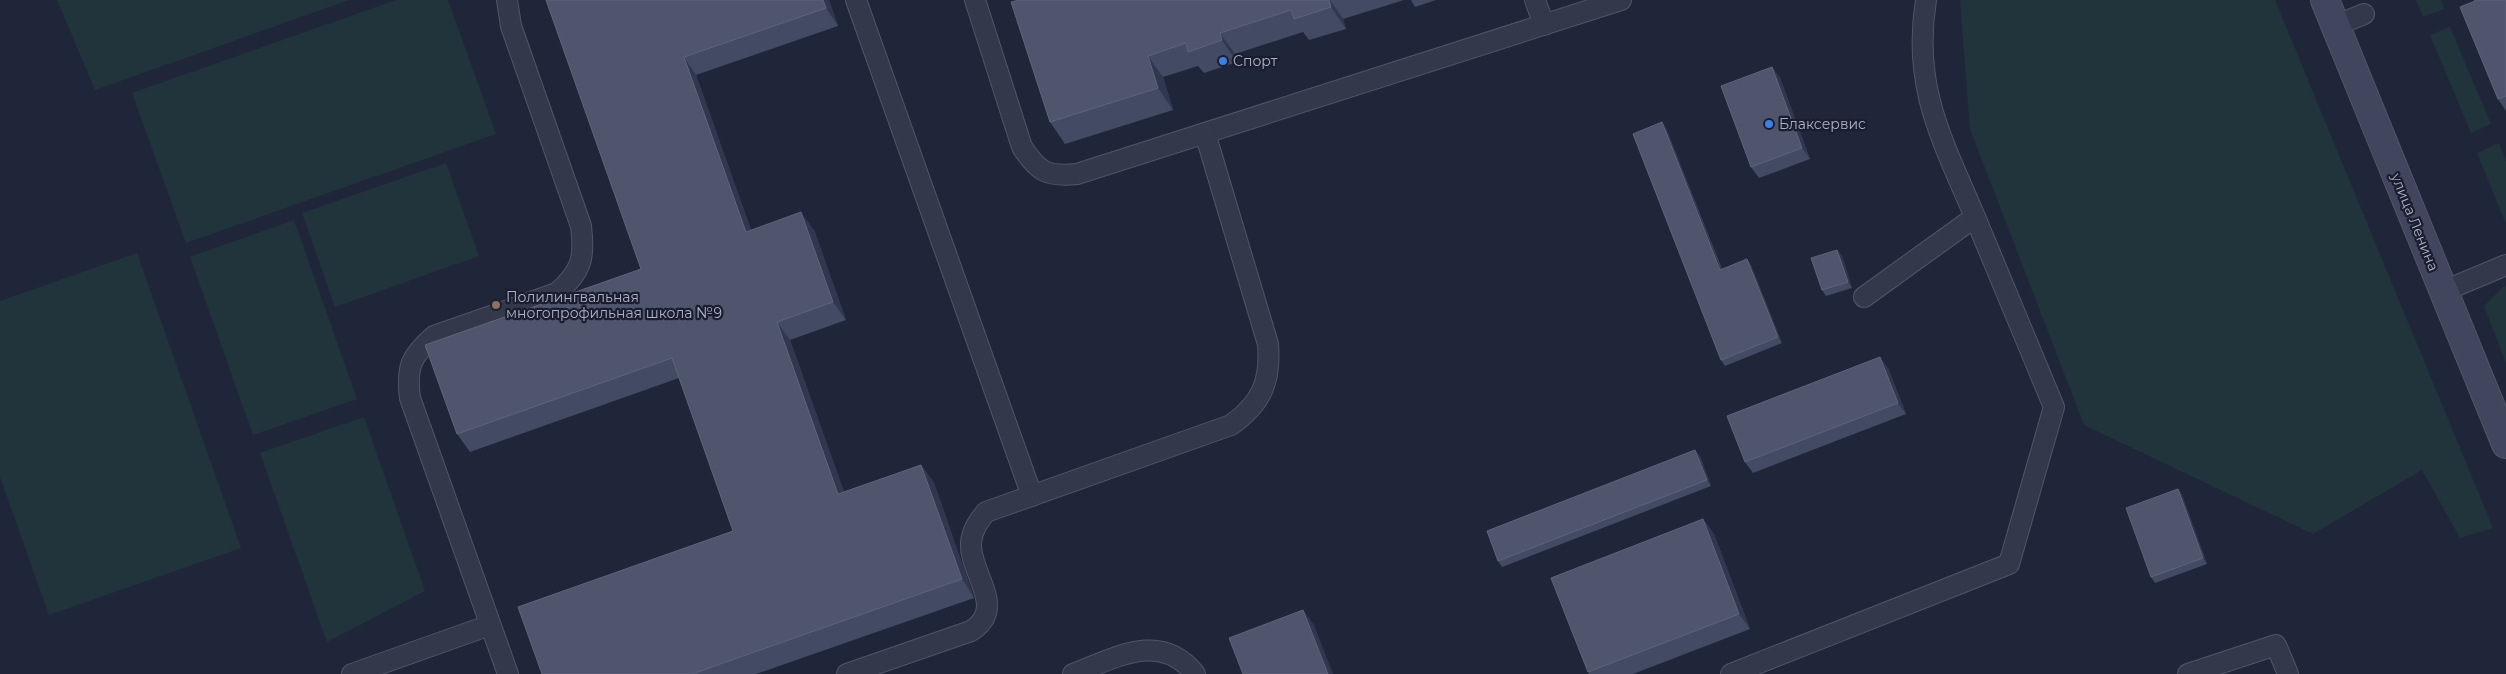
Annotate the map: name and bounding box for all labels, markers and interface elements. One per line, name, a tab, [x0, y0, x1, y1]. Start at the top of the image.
place label: Спорт	[1233, 52, 1278, 70]
marker: Спорт	[1217, 55, 1229, 67]
place label: Блаксервис	[1779, 115, 1866, 133]
marker: Блаксервис	[1763, 118, 1775, 130]
street label: улица Ленина	[2387, 170, 2443, 273]
place label: Полилингвальная многопрофильная школа №9	[506, 288, 722, 322]
marker: Полилингвальная многопрофильная школа №9	[490, 299, 502, 311]

